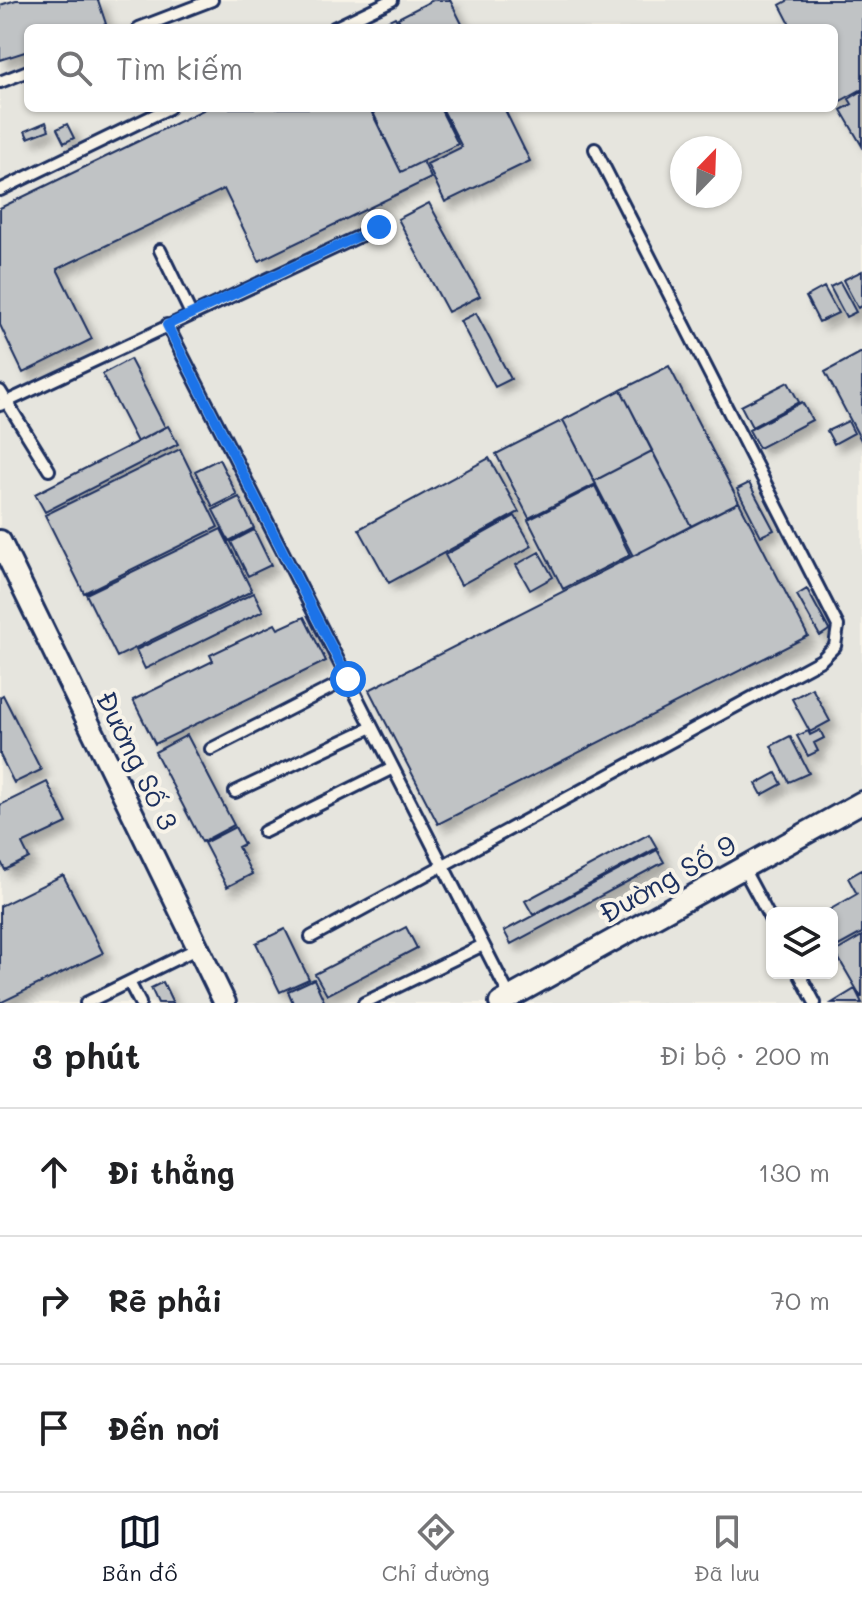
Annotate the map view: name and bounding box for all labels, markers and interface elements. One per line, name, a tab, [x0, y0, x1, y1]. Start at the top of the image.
search box	[24, 24, 838, 112]
icon: search	[52, 46, 96, 90]
text: Tìm kiếm	[116, 48, 243, 88]
north arrow	[670, 136, 742, 208]
route end	[361, 209, 397, 245]
route start	[330, 661, 366, 697]
street label: Đường Số 3	[89, 684, 187, 836]
street label: Đường Số 9	[592, 826, 742, 930]
map controls	[766, 907, 838, 979]
button: layers	[766, 907, 838, 979]
text: 3 phút	[32, 1033, 140, 1078]
text: Đi bộ · 200 m	[659, 1038, 830, 1072]
icon: ahead	[32, 1150, 76, 1194]
text: Đi thẳng	[108, 1152, 235, 1192]
text: 130 m	[758, 1155, 830, 1189]
icon: right	[32, 1278, 76, 1322]
text: Rẽ phải	[108, 1280, 222, 1320]
text: 70 m	[770, 1283, 830, 1317]
icon: arrive	[32, 1406, 76, 1450]
text: Đến nơi	[108, 1408, 221, 1448]
tab: Bản đồ	[102, 1510, 178, 1587]
tab: Chỉ đường	[382, 1510, 490, 1587]
tab: Đã lưu	[694, 1510, 760, 1587]

